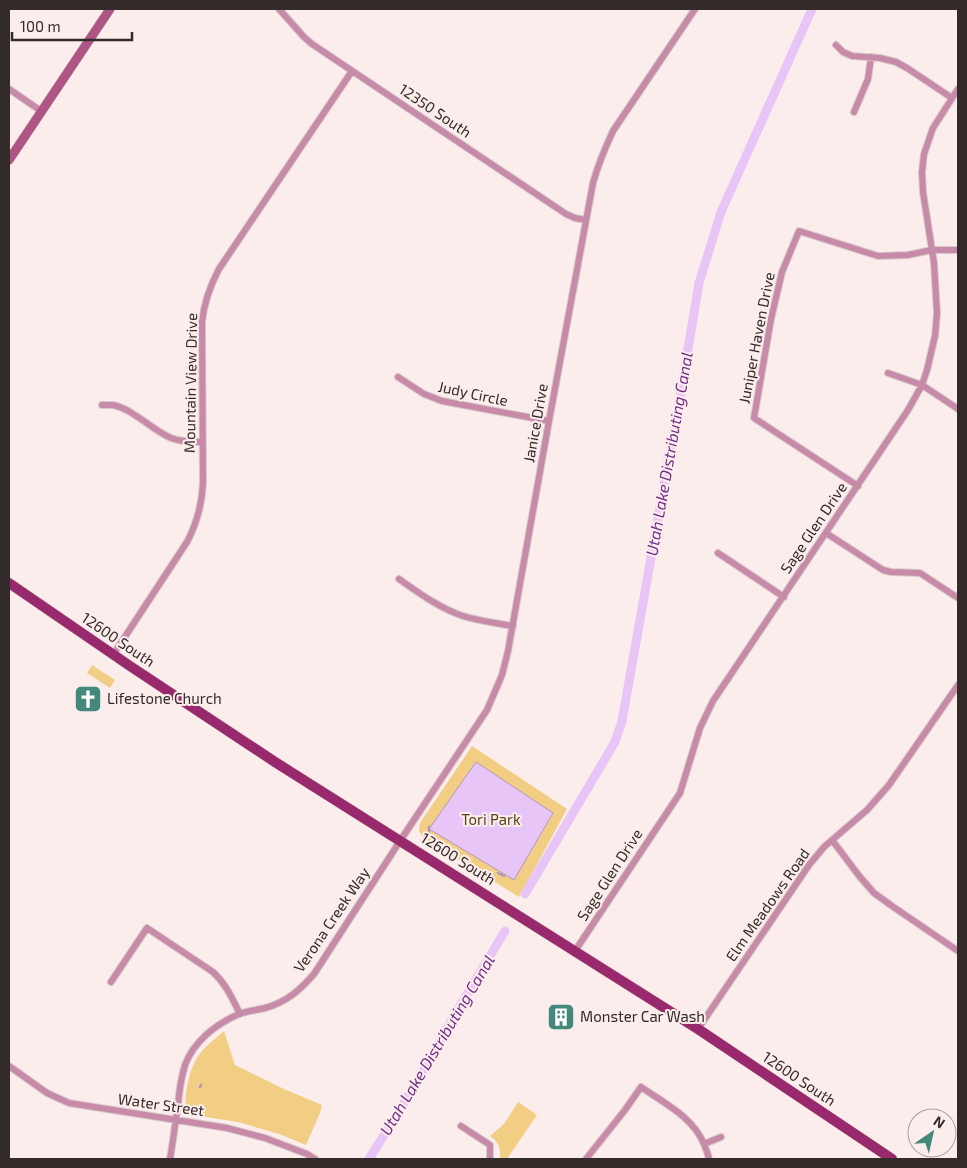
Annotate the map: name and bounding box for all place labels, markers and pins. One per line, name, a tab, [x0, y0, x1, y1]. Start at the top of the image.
church icon: Lifestone Church	[73, 684, 103, 714]
place label: Lifestone Church	[107, 689, 222, 707]
building icon: Monster Car Wash	[546, 1002, 576, 1032]
place label: Monster Car Wash	[580, 1007, 705, 1025]

